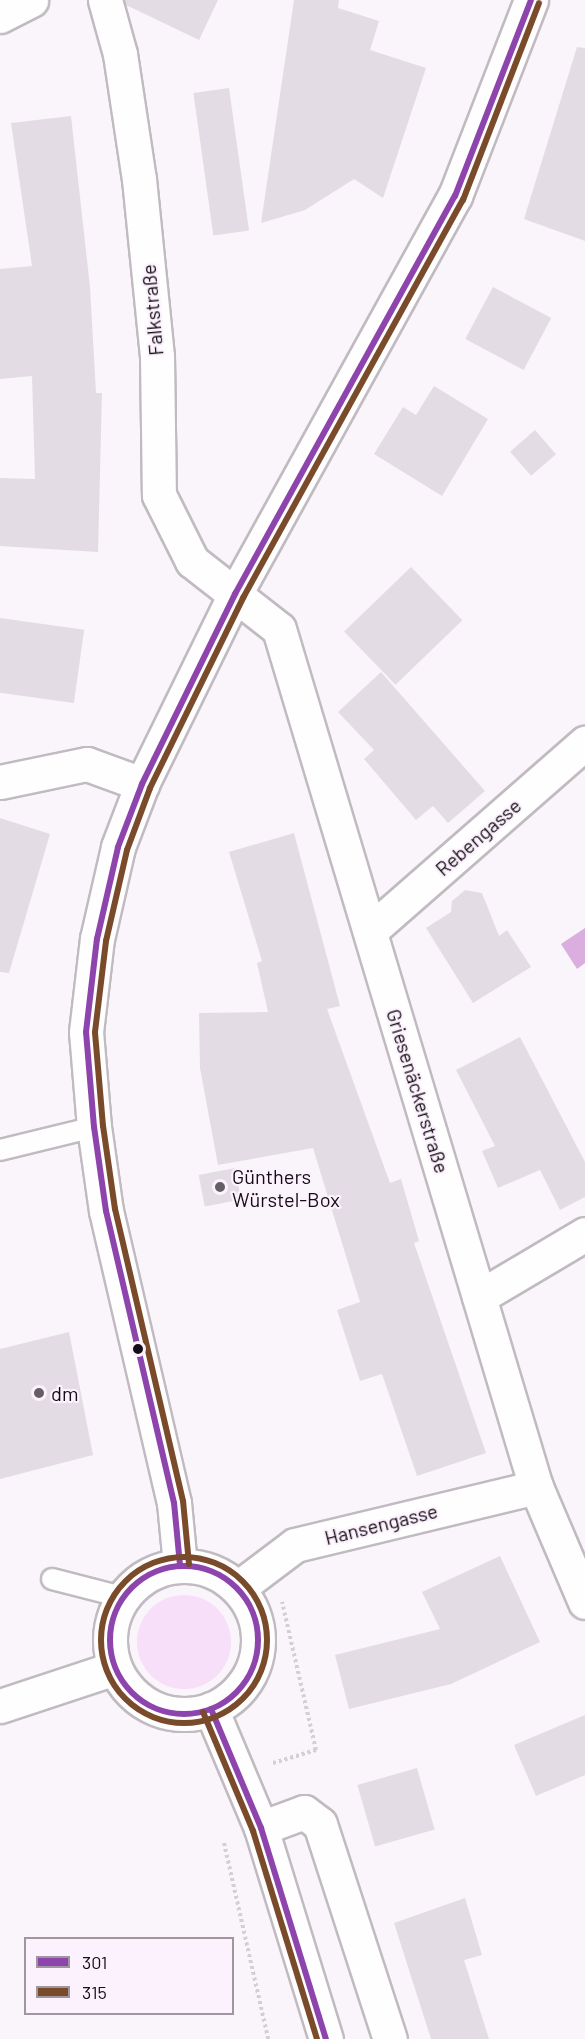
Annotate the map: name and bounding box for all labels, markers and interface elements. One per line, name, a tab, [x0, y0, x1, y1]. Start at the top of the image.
street label: Falkstraße	[136, 263, 168, 357]
street label: Rebengasse	[430, 793, 526, 881]
street label: Griesenäckerstraße	[382, 1006, 454, 1176]
place label: Günthers Würstel-Box	[232, 1164, 340, 1211]
marker: Günthers Würstel-Box	[213, 1180, 227, 1194]
unlabelled marker	[132, 1343, 144, 1355]
place label: dm	[51, 1381, 78, 1405]
marker: dm	[32, 1386, 46, 1400]
street label: Hansengasse	[322, 1498, 440, 1550]
legend	[24, 1937, 234, 2015]
text: 301	[82, 1951, 107, 1973]
text: 315	[82, 1981, 107, 2003]

